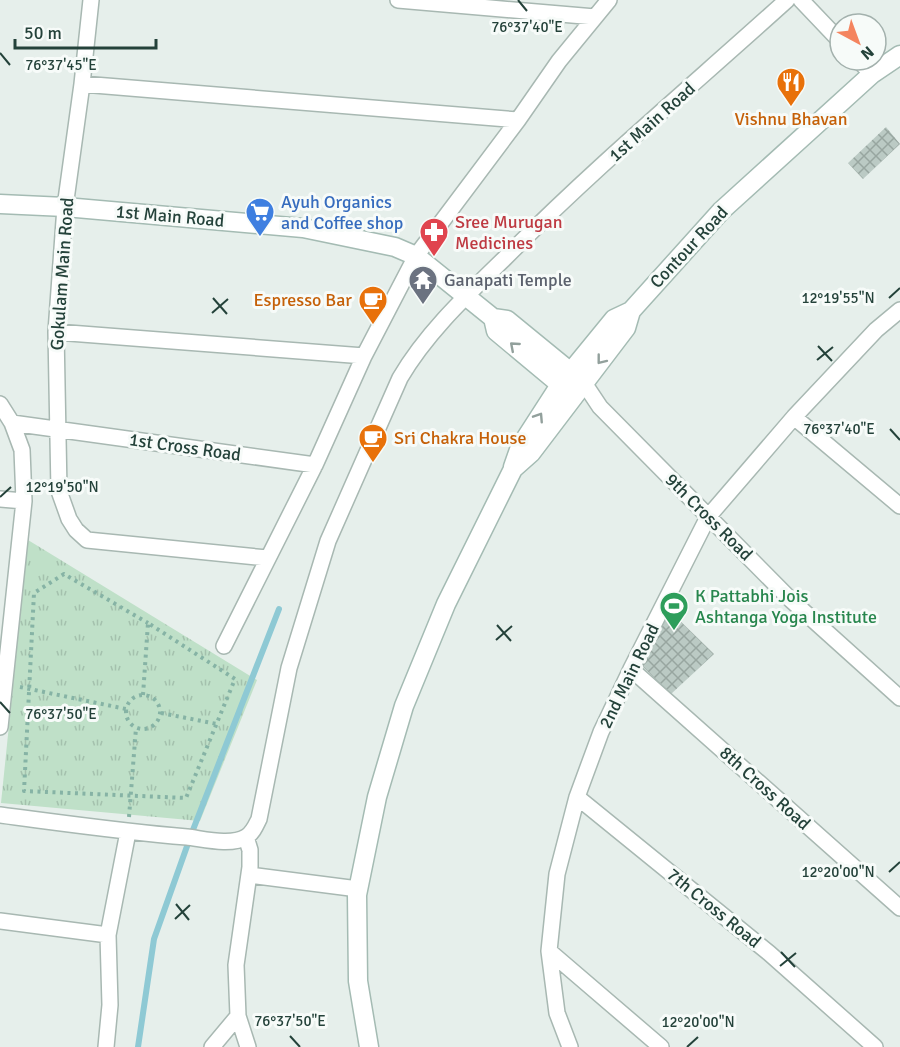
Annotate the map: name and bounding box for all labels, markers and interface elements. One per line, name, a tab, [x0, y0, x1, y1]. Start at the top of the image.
scale bar	[15, 12, 156, 50]
north arrow	[828, 12, 888, 72]
text: 76°37'40"E	[491, 18, 563, 36]
text: 50 m	[24, 22, 62, 44]
text: N	[856, 41, 878, 64]
text: 76°37'45"E	[25, 56, 97, 74]
restaurant icon: Vishnu Bhavan	[775, 66, 807, 108]
street label: 1st Main Road	[604, 77, 700, 167]
place label: Vishnu Bhavan	[734, 108, 848, 130]
place label: Ayuh Organics and Coffee shop	[281, 191, 403, 234]
supermarket icon: Ayuh Organics and Coffee shop	[244, 196, 276, 238]
street label: Gokulam Main Road	[46, 197, 78, 351]
street label: 1st Main Road	[115, 200, 225, 232]
street label: Contour Road	[645, 201, 733, 293]
place label: Sree Murugan Medicines	[455, 211, 563, 254]
pharmacy icon: Sree Murugan Medicines	[418, 216, 450, 258]
temple icon: Ganapati Temple	[407, 264, 439, 306]
place label: Ganapati Temple	[444, 269, 572, 291]
cafe icon: Espresso Bar	[357, 284, 389, 326]
place label: Espresso Bar	[253, 289, 352, 311]
text: 12°19'55"N	[801, 289, 875, 307]
one-way arrow	[510, 342, 521, 353]
one-way arrow	[598, 354, 609, 365]
one-way arrow	[532, 413, 544, 423]
text: 76°37'40"E	[803, 420, 875, 438]
cafe icon: Sri Chakra House	[357, 422, 389, 464]
place label: Sri Chakra House	[394, 427, 526, 449]
street label: 1st Cross Road	[128, 428, 242, 466]
street label: 9th Cross Road	[661, 469, 757, 565]
text: 12°19'50"N	[25, 478, 99, 496]
place label: K Pattabhi Jois Ashtanga Yoga Institute	[695, 585, 877, 628]
sports icon: K Pattabhi Jois Ashtanga Yoga Institute	[658, 590, 690, 632]
street label: 2nd Main Road	[594, 620, 664, 732]
text: 76°37'50"E	[25, 705, 97, 723]
street label: 8th Cross Road	[715, 741, 815, 835]
street label: 7th Cross Road	[663, 863, 765, 953]
text: 12°20'00"N	[801, 863, 875, 881]
text: 76°37'50"E	[254, 1012, 326, 1030]
text: 12°20'00"N	[661, 1013, 735, 1031]

